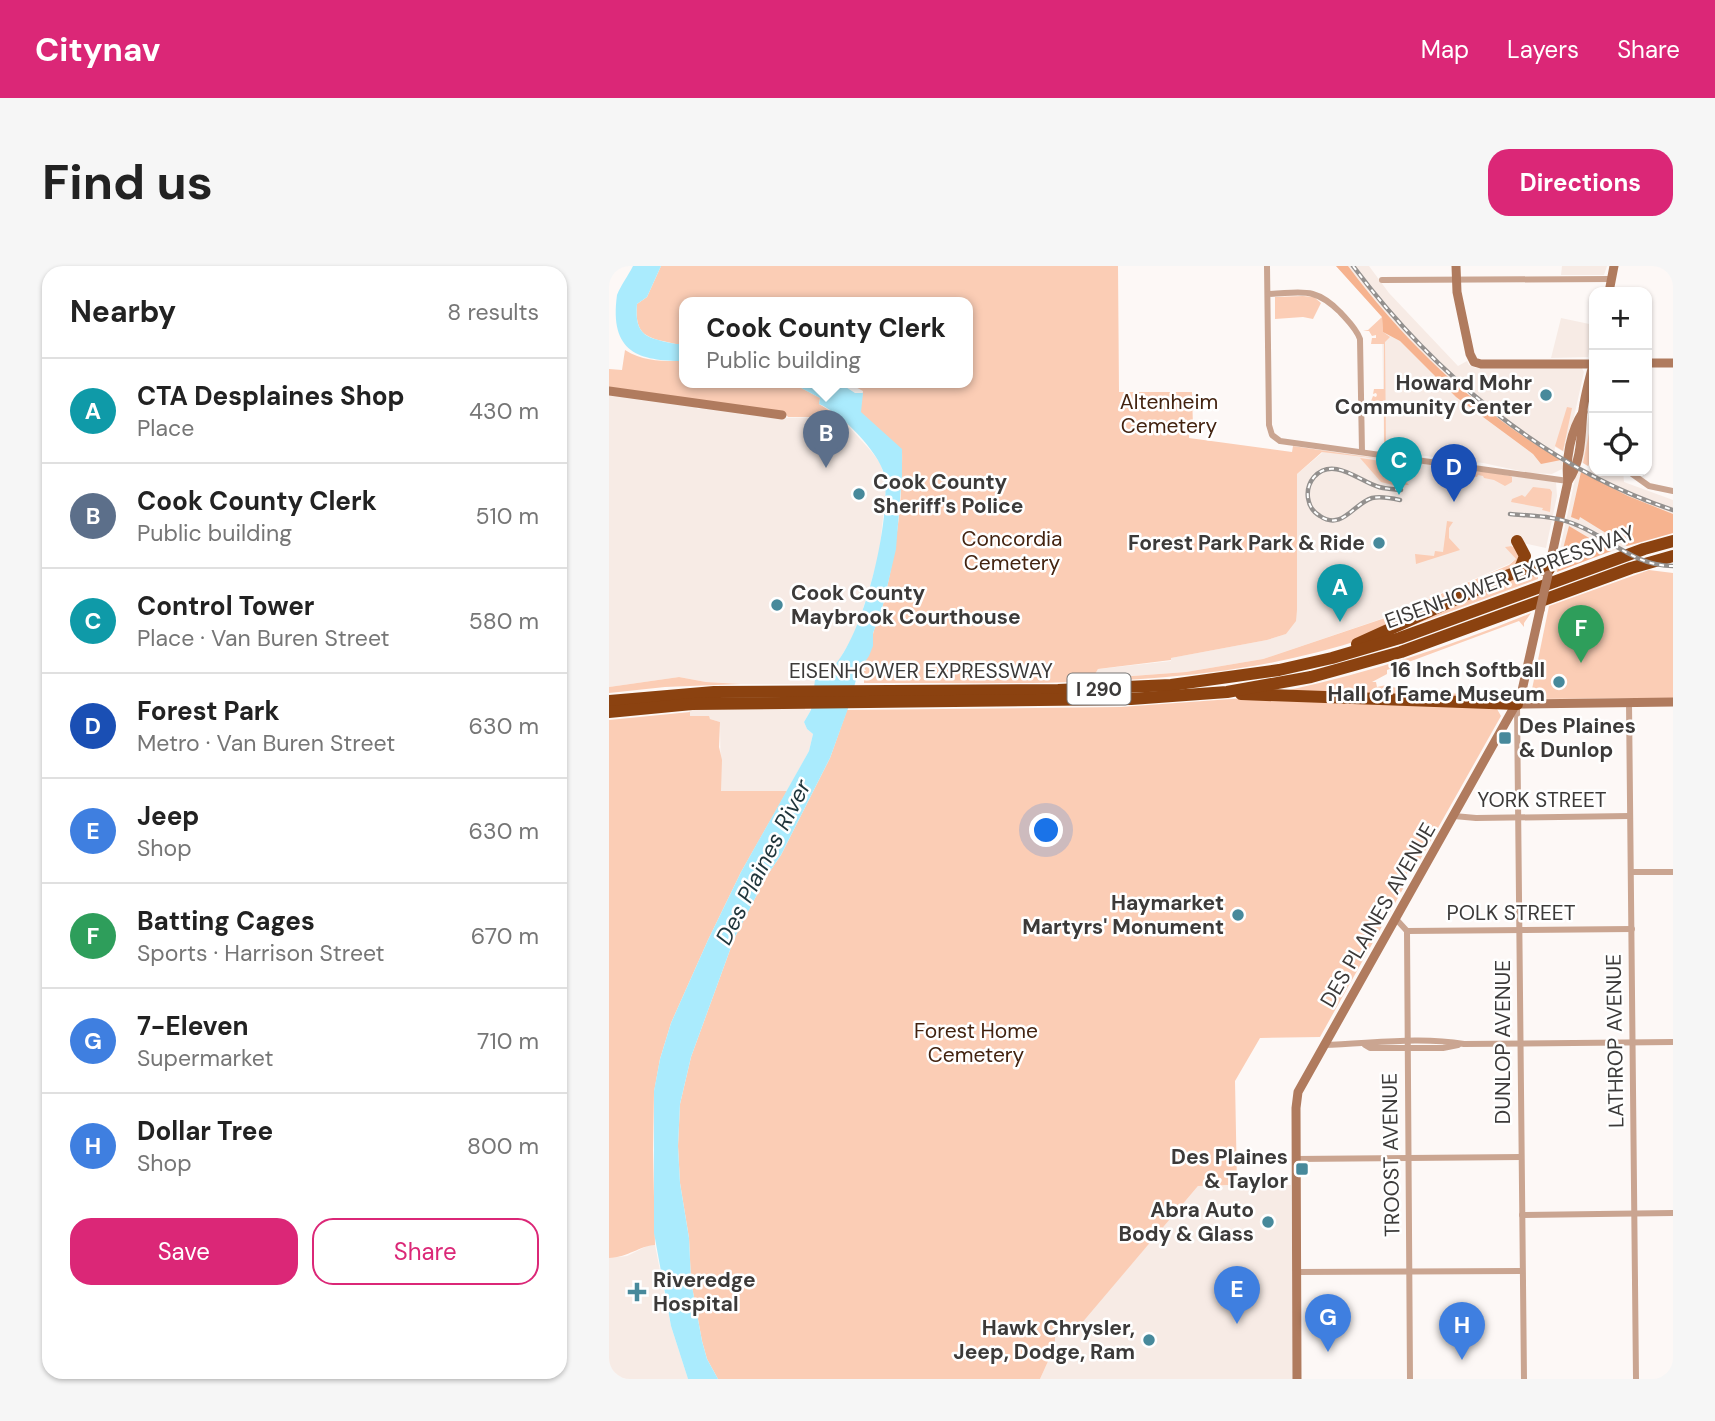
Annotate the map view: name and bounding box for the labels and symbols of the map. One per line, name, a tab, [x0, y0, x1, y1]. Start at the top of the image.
place label: Howard Mohr Community Center	[1335, 369, 1532, 421]
marker: Howard Mohr Community Center	[1538, 387, 1554, 403]
park label: Altenheim Cemetery	[1120, 388, 1218, 440]
pin: B	[803, 410, 849, 468]
pin: C	[1376, 437, 1422, 495]
pin: D	[1431, 444, 1477, 502]
place label: Cook County Sheriff's Police	[873, 468, 1023, 520]
marker: Cook County Sheriff's Police	[851, 486, 867, 502]
street label: EISENHOWER EXPRESSWAY	[1381, 519, 1639, 635]
park label: Concordia Cemetery	[961, 525, 1063, 577]
place label: Forest Park Park & Ride	[1128, 529, 1365, 557]
marker: Forest Park Park & Ride	[1371, 535, 1387, 551]
pin: A	[1317, 564, 1363, 622]
place label: Cook County Maybrook Courthouse	[791, 579, 1021, 631]
marker: Cook County Maybrook Courthouse	[769, 597, 785, 613]
pin: F	[1558, 605, 1604, 663]
place label: 16 Inch Softball Hall of Fame Museum	[1328, 656, 1545, 708]
street label: EISENHOWER EXPRESSWAY	[789, 657, 1053, 685]
road number: I 290	[1067, 674, 1131, 704]
marker: 16 Inch Softball Hall of Fame Museum	[1551, 674, 1567, 690]
place label: Des Plaines & Dunlop	[1519, 712, 1636, 764]
marker: Des Plaines & Dunlop	[1497, 730, 1513, 746]
water label: Des Plaines River	[708, 773, 818, 950]
street label: YORK STREET	[1477, 786, 1607, 814]
your location	[1029, 813, 1063, 847]
street label: DES PLAINES AVENUE	[1314, 818, 1442, 1012]
place label: Haymarket Martyrs' Monument	[1022, 889, 1224, 941]
street label: POLK STREET	[1447, 899, 1576, 927]
marker: Haymarket Martyrs' Monument	[1230, 907, 1246, 923]
street label: LATHROP AVENUE	[1599, 954, 1631, 1128]
street label: DUNLOP AVENUE	[1489, 960, 1517, 1124]
park label: Forest Home Cemetery	[914, 1017, 1038, 1069]
street label: TROOST AVENUE	[1376, 1073, 1406, 1237]
place label: Des Plaines & Taylor	[1171, 1143, 1288, 1195]
marker: Des Plaines & Taylor	[1294, 1161, 1310, 1177]
place label: Abra Auto Body & Glass	[1118, 1196, 1254, 1248]
marker: Abra Auto Body & Glass	[1260, 1214, 1276, 1230]
place label: Riveredge Hospital	[653, 1266, 756, 1318]
pin: E	[1214, 1266, 1260, 1324]
marker: Riveredge Hospital	[627, 1282, 647, 1302]
pin: G	[1305, 1294, 1351, 1352]
pin: H	[1439, 1302, 1485, 1360]
place label: Hawk Chrysler, Jeep, Dodge, Ram	[953, 1314, 1135, 1366]
marker: Hawk Chrysler, Jeep, Dodge, Ram	[1141, 1332, 1157, 1348]

